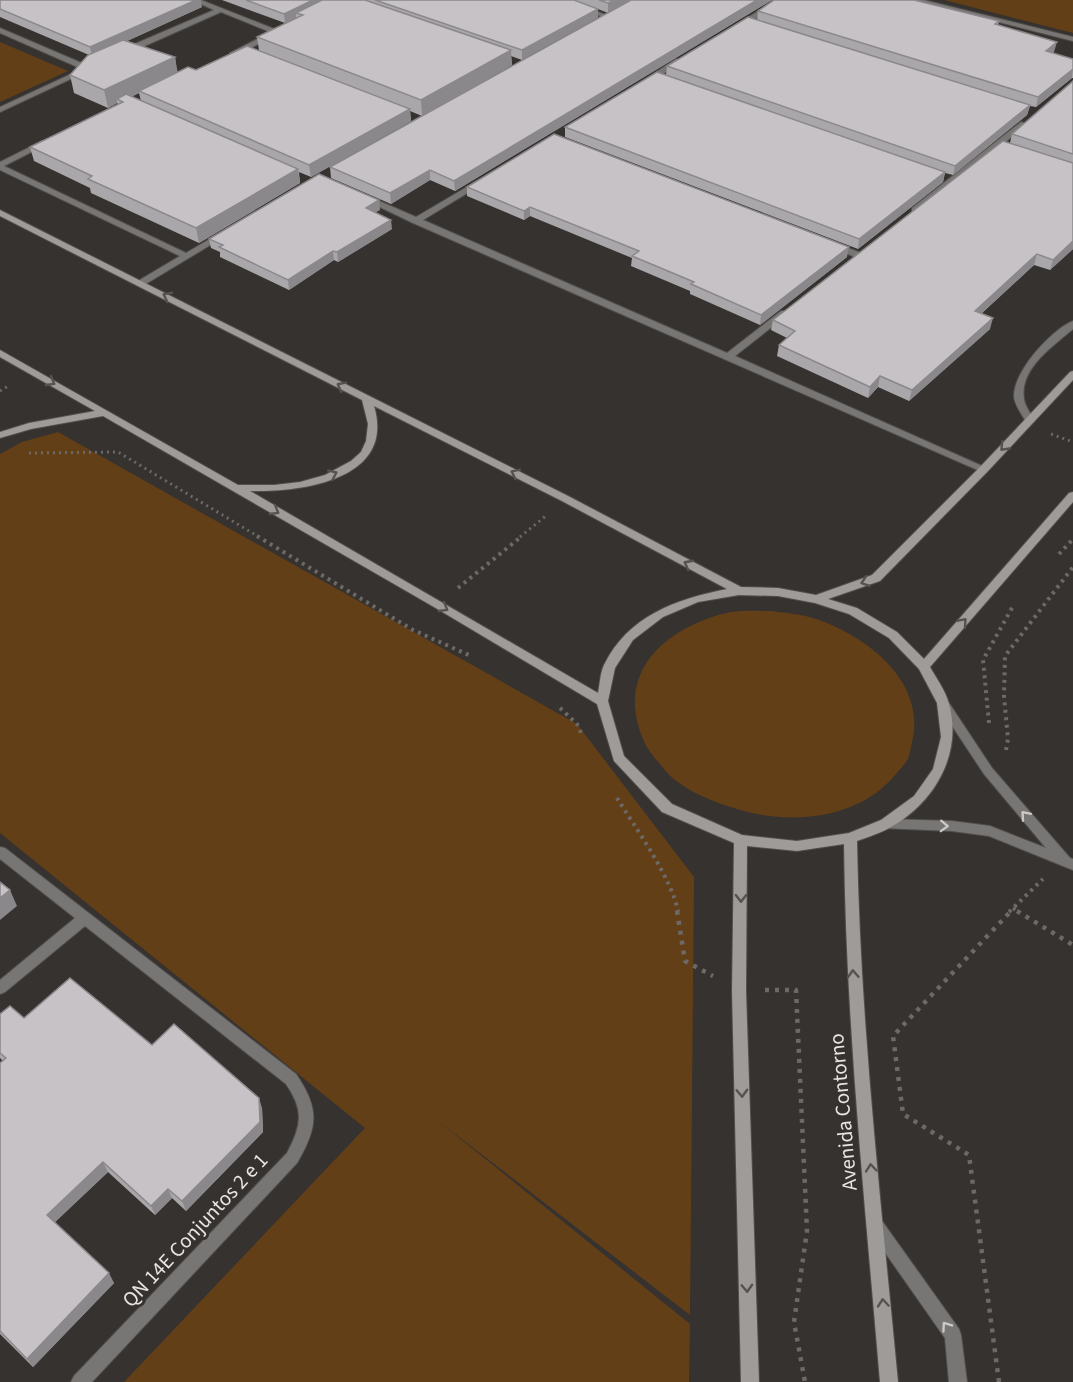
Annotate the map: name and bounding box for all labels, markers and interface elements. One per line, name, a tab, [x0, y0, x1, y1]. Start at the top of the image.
one-way arrow	[163, 292, 174, 303]
one-way arrow	[45, 375, 55, 387]
one-way arrow	[336, 382, 347, 393]
one-way arrow	[1001, 440, 1012, 451]
one-way arrow	[510, 469, 521, 481]
one-way arrow	[327, 470, 338, 482]
one-way arrow	[268, 503, 279, 515]
one-way arrow	[683, 560, 694, 571]
one-way arrow	[860, 574, 871, 587]
one-way arrow	[438, 600, 448, 612]
one-way arrow	[955, 618, 966, 629]
one-way arrow	[1022, 811, 1033, 822]
one-way arrow	[940, 819, 949, 832]
one-way arrow	[735, 894, 747, 903]
one-way arrow	[847, 969, 860, 978]
street label: Avenida Contorno	[821, 1032, 865, 1192]
one-way arrow	[736, 1088, 748, 1097]
street label: QN 14E Conjuntos 2 e 1	[115, 1146, 275, 1314]
one-way arrow	[865, 1163, 878, 1172]
one-way arrow	[741, 1283, 754, 1292]
one-way arrow	[876, 1298, 889, 1307]
one-way arrow	[943, 1321, 954, 1332]

